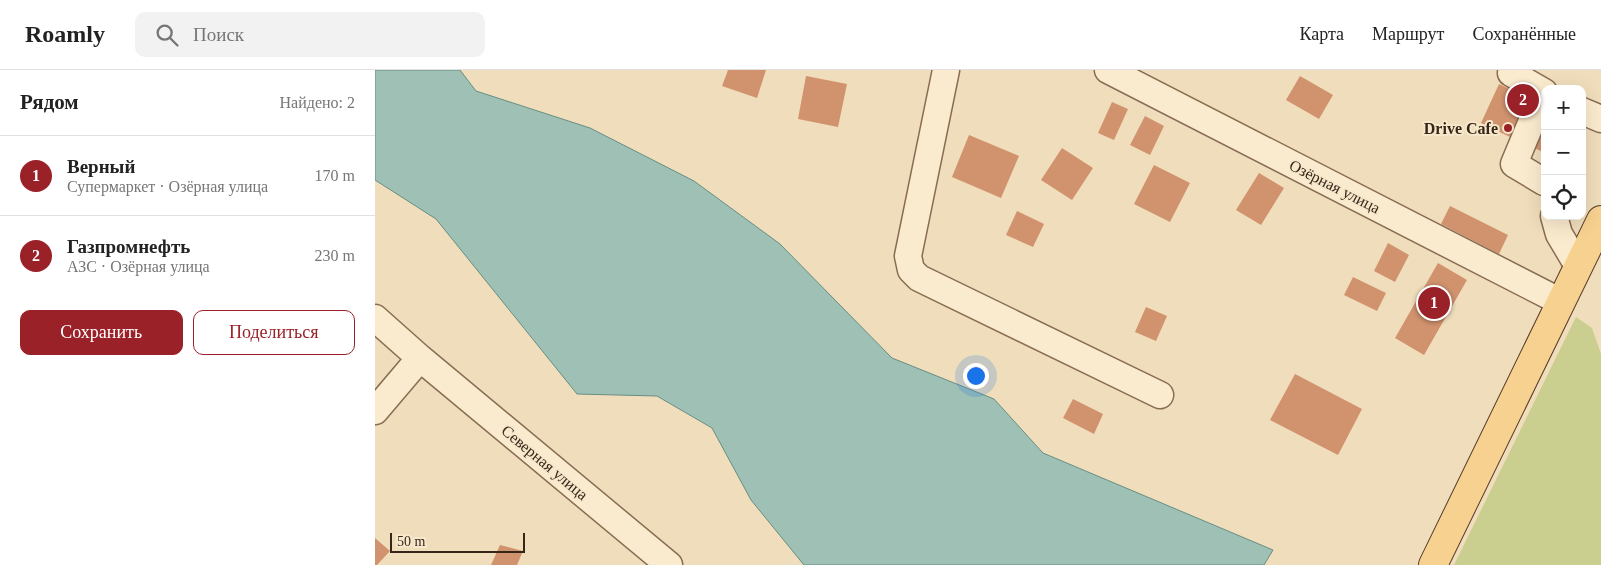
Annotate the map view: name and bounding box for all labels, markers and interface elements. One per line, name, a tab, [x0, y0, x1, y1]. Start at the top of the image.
search box	[135, 12, 485, 57]
text: Roamly	[25, 21, 105, 47]
icon: search	[153, 21, 181, 49]
text: Поиск	[193, 24, 244, 45]
text: Карта	[1299, 24, 1344, 44]
text: Маршрут	[1372, 24, 1444, 44]
text: Сохранённые	[1472, 24, 1576, 44]
pin: 2	[1507, 81, 1539, 119]
map controls	[1541, 85, 1586, 220]
button: +	[1541, 85, 1586, 130]
text: Рядом	[20, 90, 79, 114]
text: Найдено: 2	[280, 94, 355, 111]
place label: Drive Cafe	[1424, 120, 1498, 137]
marker: Drive Cafe	[1502, 122, 1514, 134]
button: −	[1541, 130, 1586, 175]
text: Верный	[67, 156, 135, 177]
street label: Озёрная улица	[1286, 156, 1383, 217]
text: 1	[32, 167, 40, 184]
text: 170 m	[315, 167, 355, 184]
button: locate	[1541, 175, 1586, 220]
text: Супермаркет · Озёрная улица	[67, 178, 268, 195]
text: Газпромнефть	[67, 236, 190, 257]
text: 2	[32, 247, 40, 264]
text: 230 m	[315, 247, 355, 264]
text: АЗС · Озёрная улица	[67, 258, 210, 275]
pin: 1	[1418, 284, 1450, 322]
button: Сохранить	[20, 310, 183, 355]
button: Поделиться	[193, 310, 355, 355]
your location	[963, 363, 989, 389]
street label: Северная улица	[498, 421, 591, 504]
scale bar	[390, 530, 525, 553]
text: 50 m	[397, 534, 425, 549]

